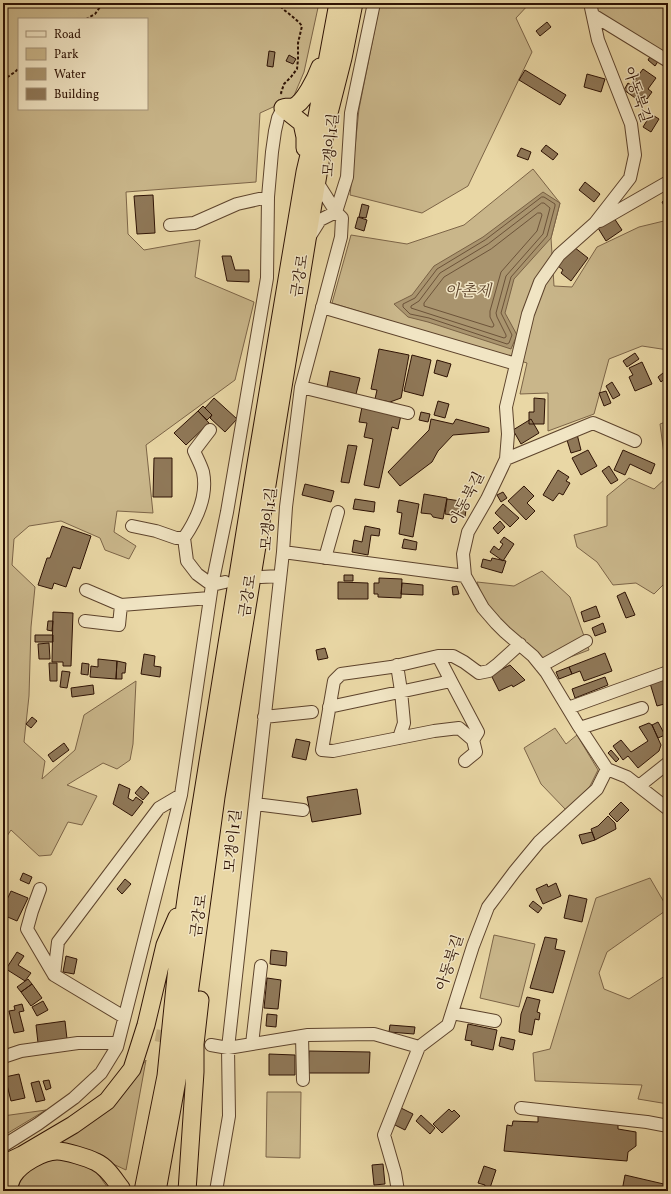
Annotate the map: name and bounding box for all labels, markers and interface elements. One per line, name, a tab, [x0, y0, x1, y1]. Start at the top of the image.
legend	[18, 18, 148, 110]
text: Road	[54, 27, 81, 43]
text: Park	[54, 47, 79, 63]
street label: 아동북길	[617, 64, 655, 126]
text: Water	[54, 67, 86, 83]
text: Building	[54, 87, 99, 103]
street label: 모갱이1길	[319, 112, 345, 178]
street label: 금강로	[287, 252, 315, 299]
water label: 아촌제	[445, 281, 493, 303]
street label: 아동북길	[445, 468, 491, 530]
street label: 모갱이1길	[257, 486, 283, 552]
street label: 금강로	[235, 572, 263, 619]
street label: 모갱이1길	[220, 808, 248, 874]
street label: 금강로	[187, 893, 213, 939]
street label: 아동북길	[432, 932, 470, 994]

